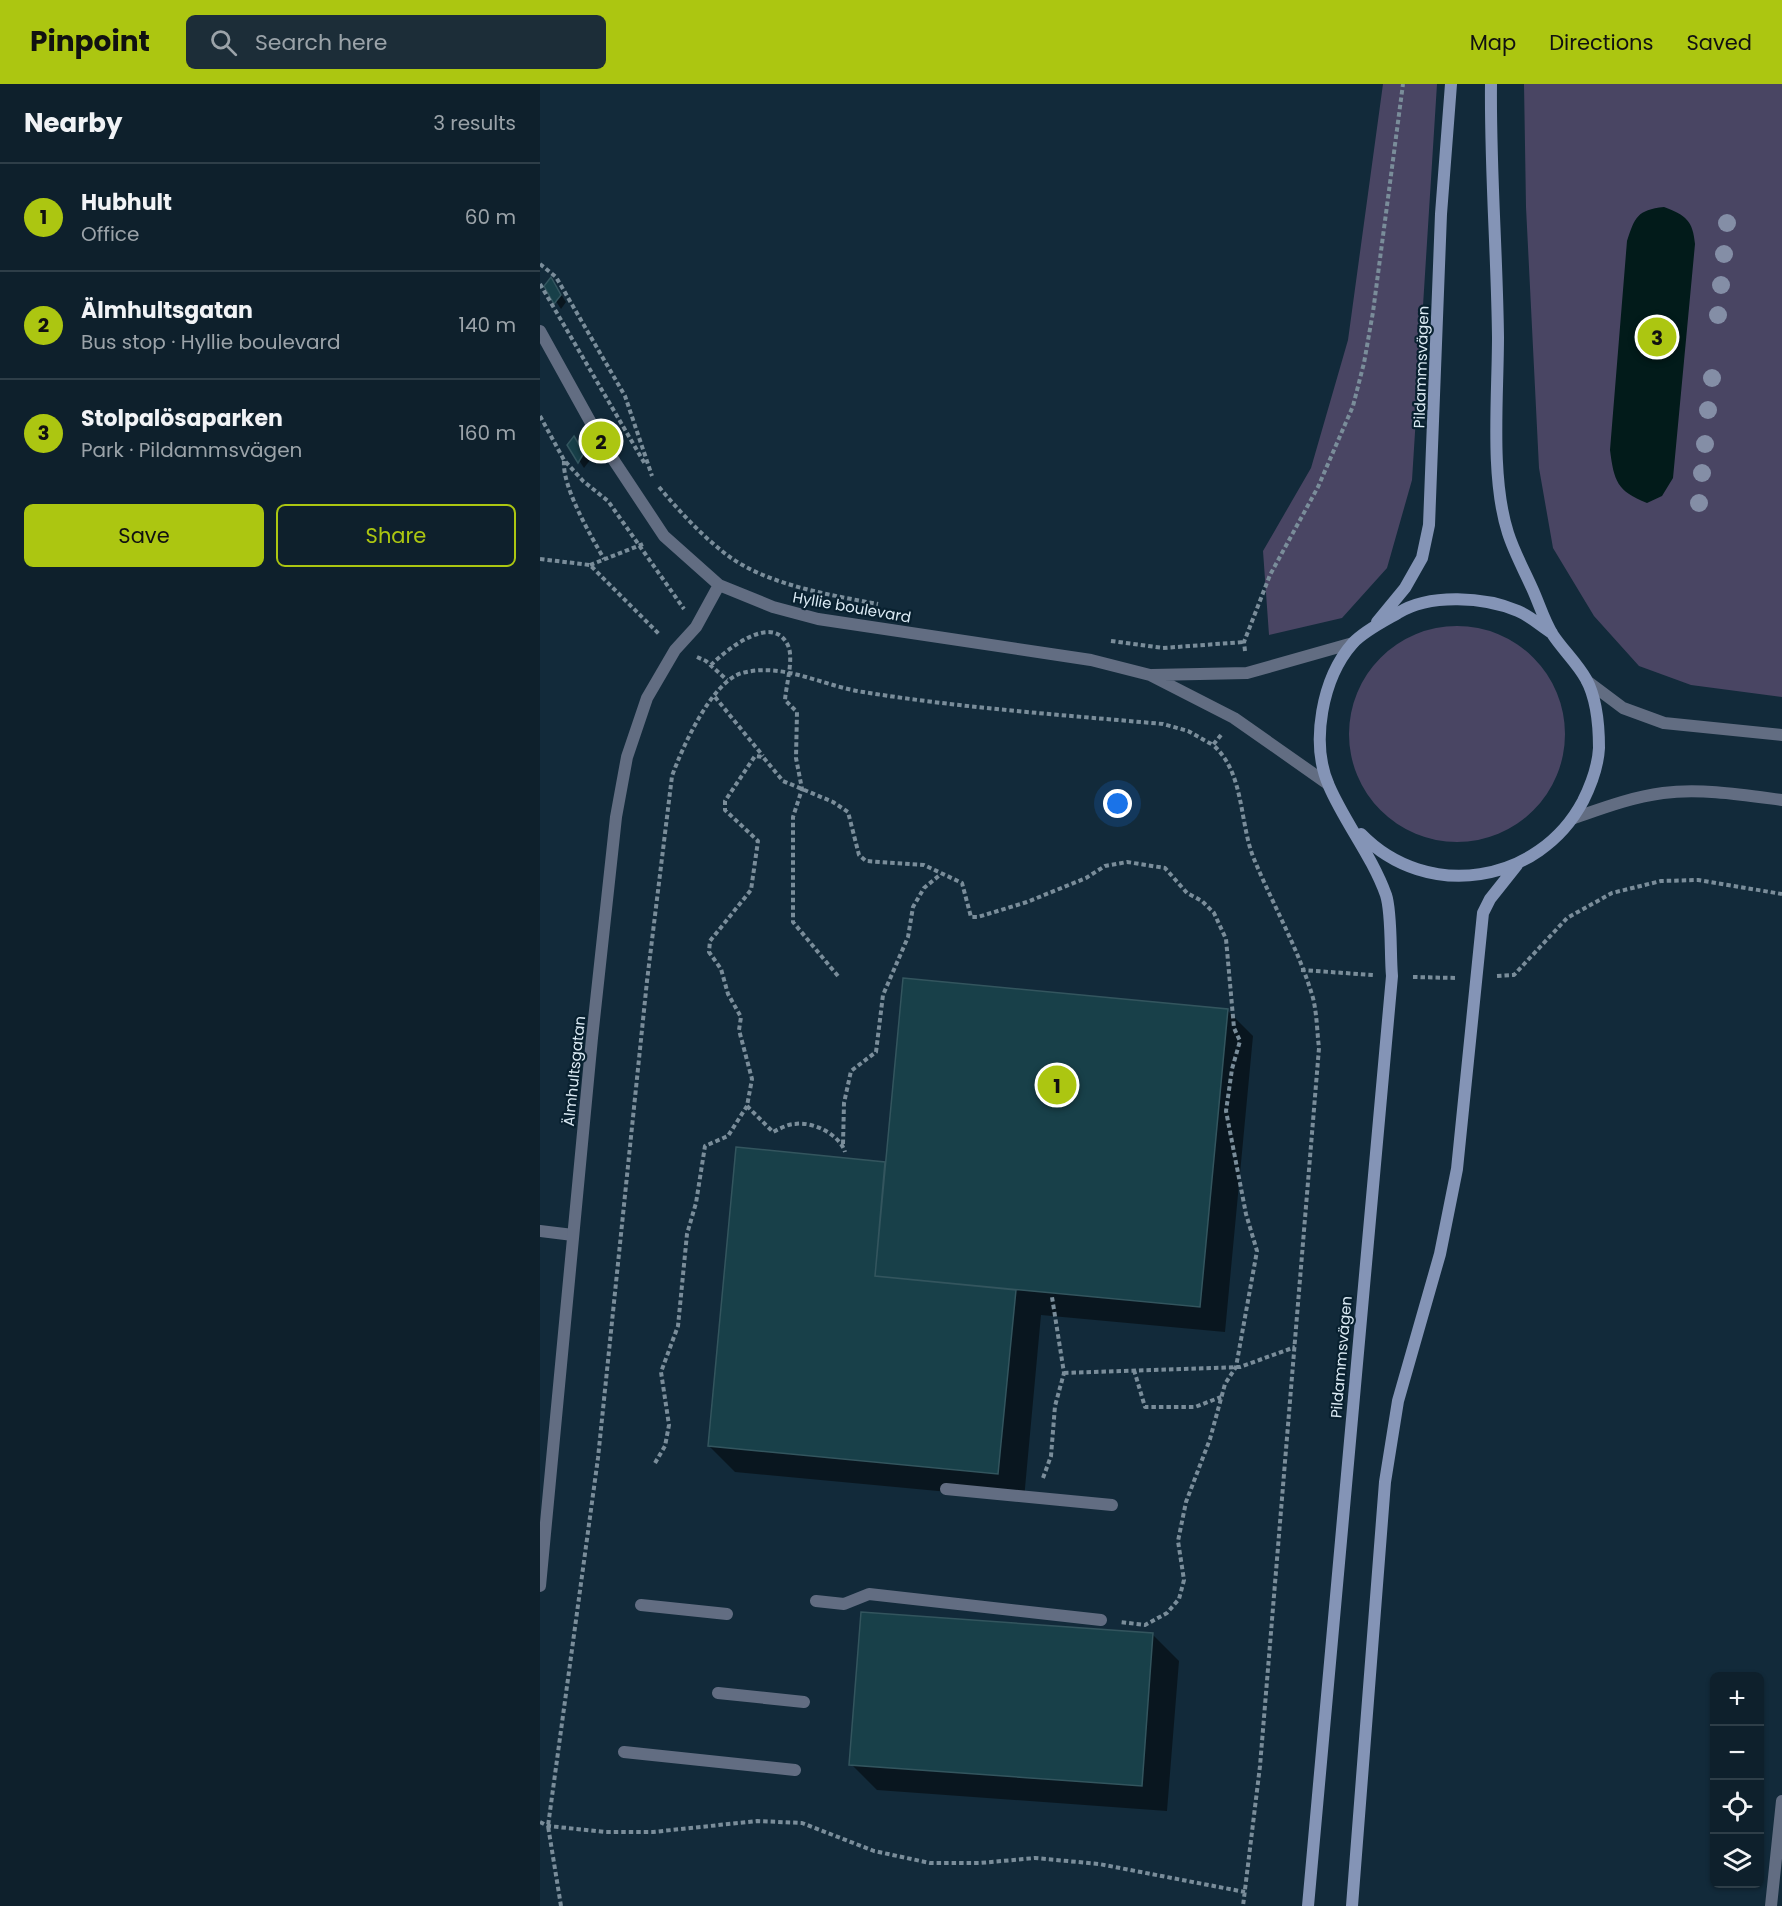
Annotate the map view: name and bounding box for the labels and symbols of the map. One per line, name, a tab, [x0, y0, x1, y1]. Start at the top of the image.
street label: Pildammsvägen	[1408, 305, 1434, 429]
pin: 3	[1638, 314, 1676, 360]
pin: 2	[582, 418, 620, 464]
street label: Hyllie boulevard	[791, 586, 913, 628]
your location	[1103, 789, 1132, 818]
street label: Älmhultsgatan	[558, 1015, 590, 1127]
pin: 1	[1038, 1062, 1076, 1108]
street label: Pildammsvägen	[1325, 1295, 1357, 1419]

